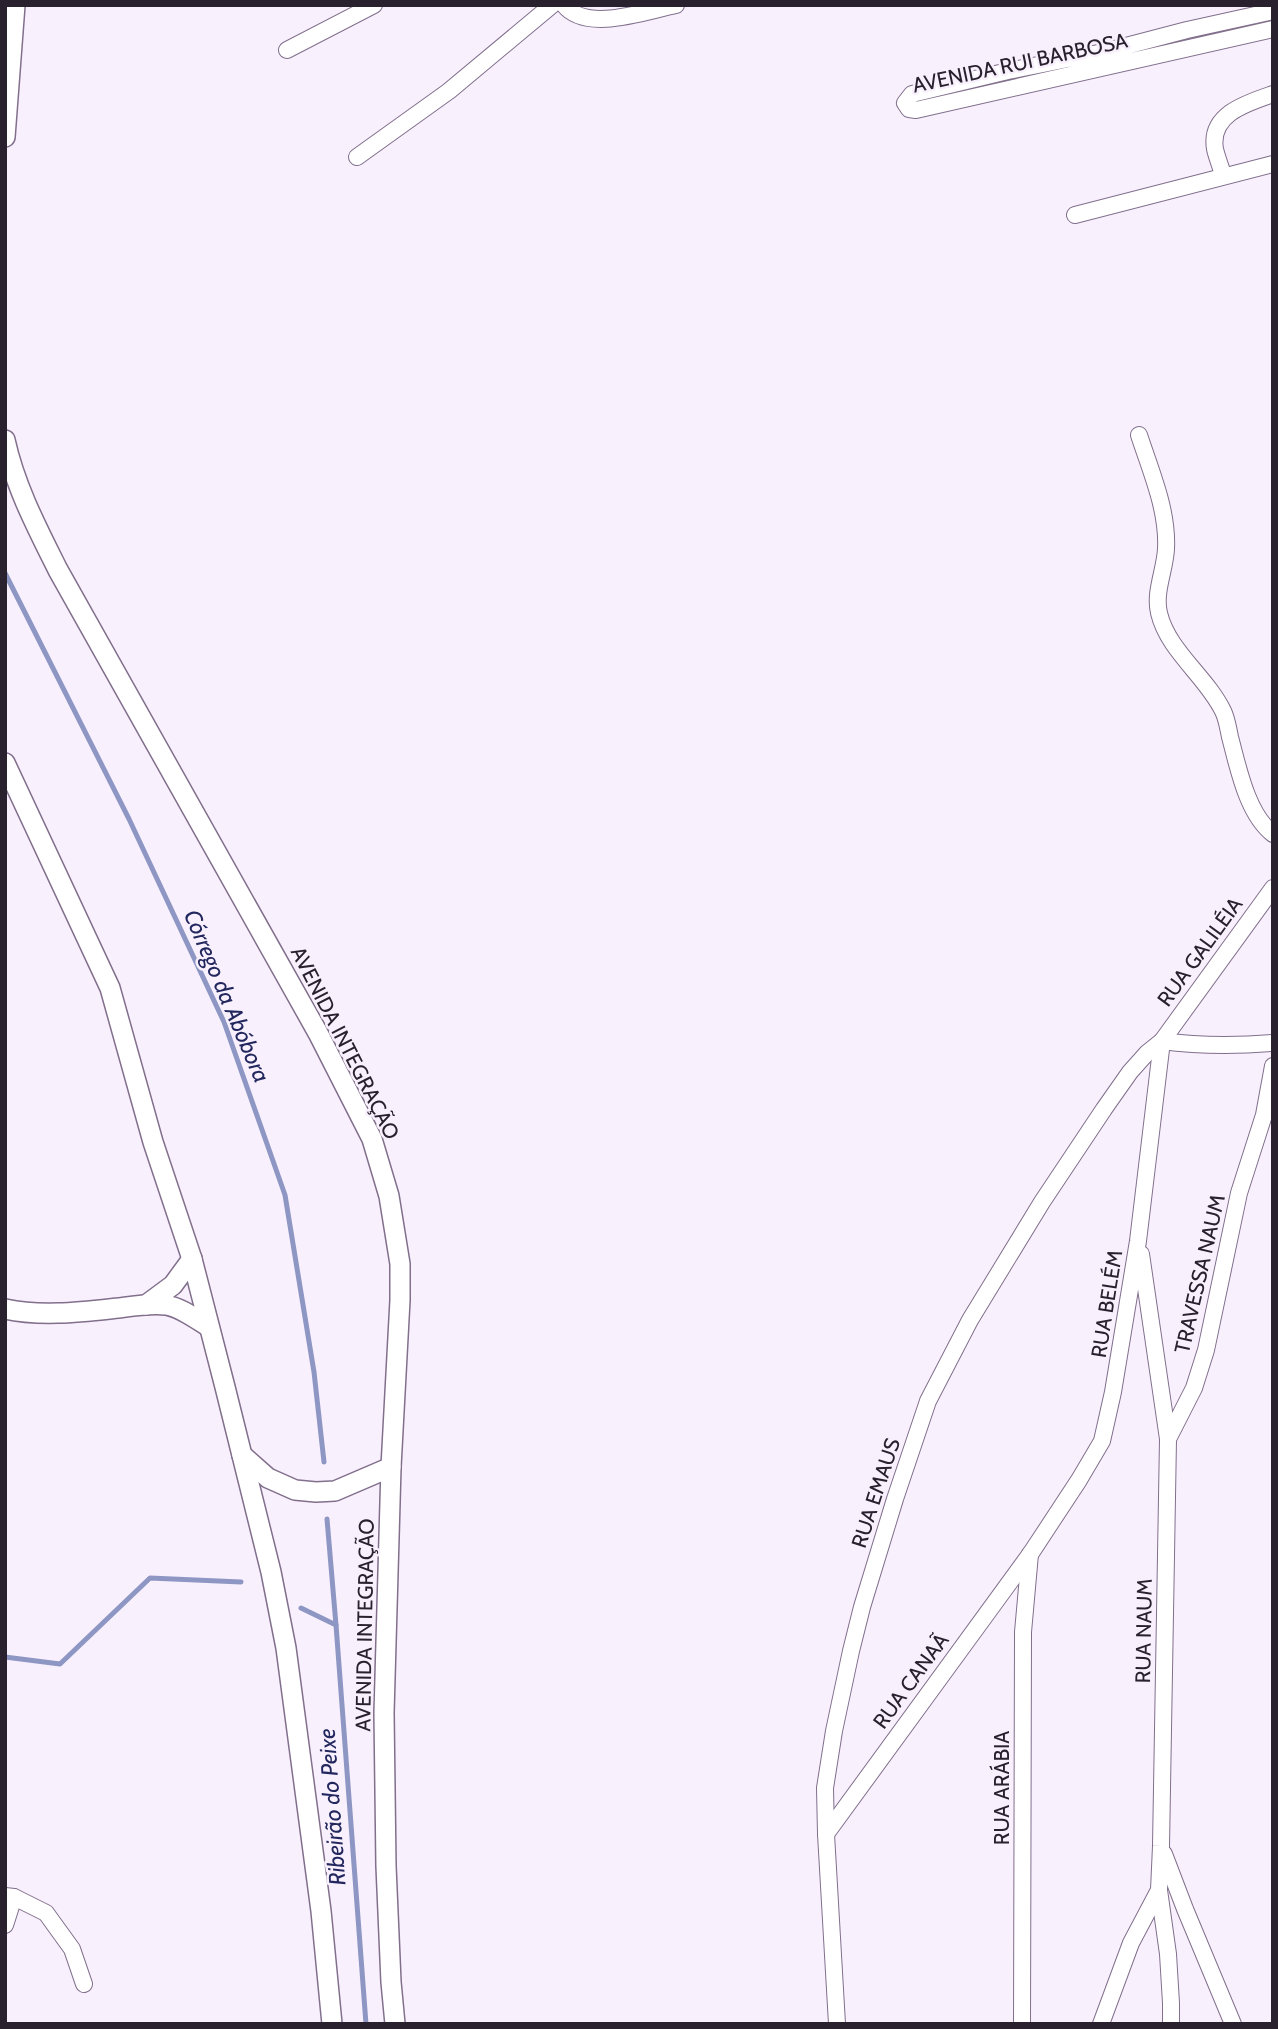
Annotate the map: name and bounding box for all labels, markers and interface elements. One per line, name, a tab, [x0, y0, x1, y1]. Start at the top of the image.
street label: AVENIDA RUI BARBOSA	[910, 27, 1130, 98]
street label: RUA GALILÉIA	[1152, 892, 1248, 1011]
water label: Córrego da Abóbora	[178, 905, 276, 1087]
street label: AVENIDA INTEGRAÇÃO	[286, 942, 406, 1143]
street label: TRAVESSA NAUM	[1169, 1192, 1230, 1356]
street label: RUA BELÉM	[1086, 1248, 1127, 1359]
street label: RUA EMAUS	[846, 1435, 905, 1551]
street label: AVENIDA INTEGRAÇÃO	[349, 1518, 379, 1732]
street label: RUA NAUM	[1130, 1578, 1157, 1684]
street label: RUA CANAÃ	[867, 1628, 954, 1733]
water label: Ribeirão do Peixe	[313, 1728, 351, 1886]
street label: RUA ARÁBIA	[989, 1731, 1014, 1845]

